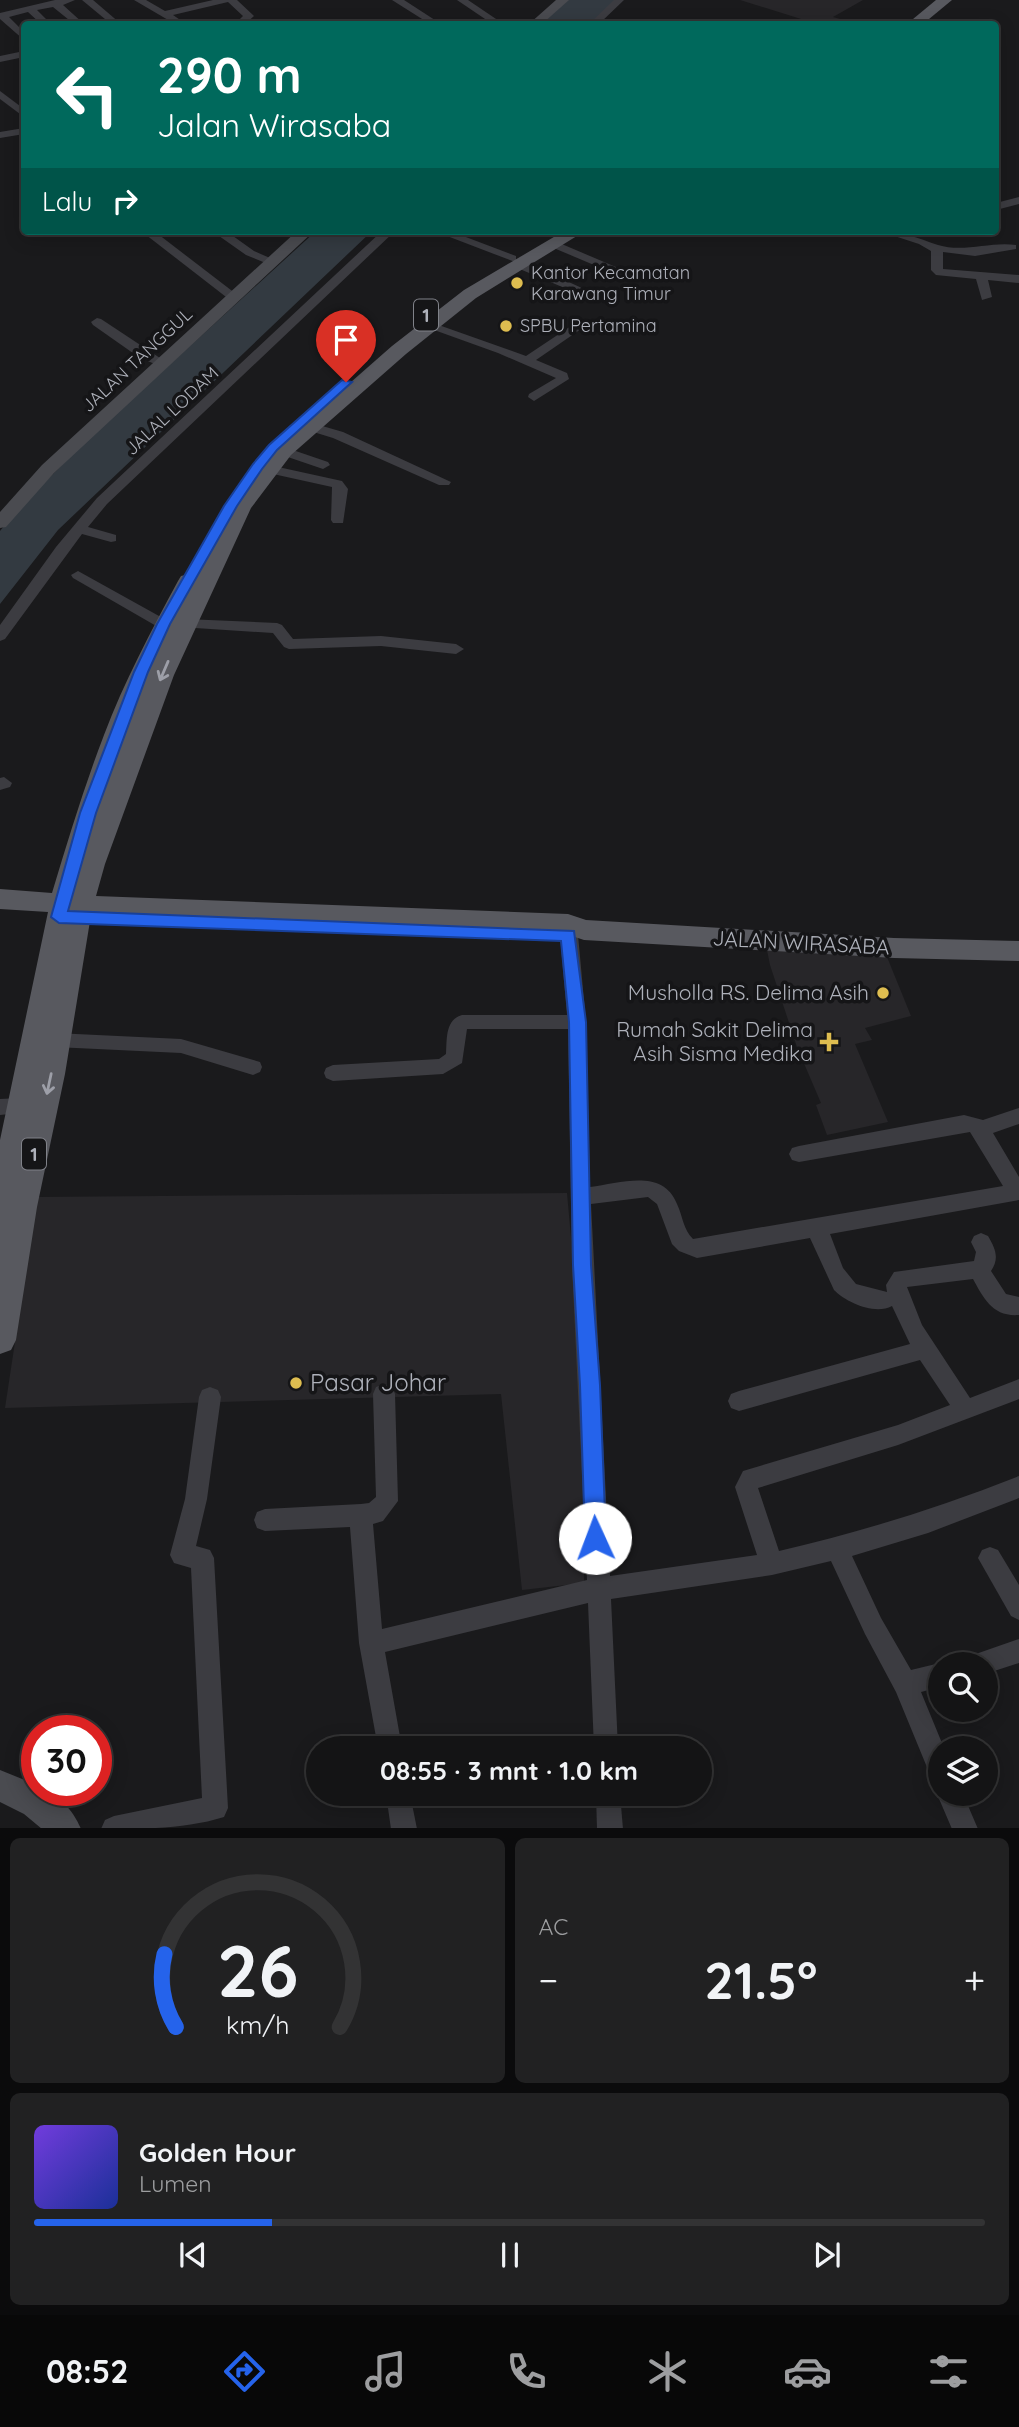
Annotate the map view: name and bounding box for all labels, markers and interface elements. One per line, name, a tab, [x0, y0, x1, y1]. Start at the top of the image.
text: 290 m	[157, 44, 302, 105]
icon: left	[42, 49, 133, 140]
text: Jalan Wirasaba	[157, 105, 391, 145]
icon: right	[106, 182, 144, 220]
text: Lalu	[42, 185, 92, 218]
place label: Kantor Kecamatan Karawang Timur	[531, 261, 690, 305]
marker: Kantor Kecamatan Karawang Timur	[509, 275, 525, 291]
road number: 1	[414, 300, 438, 330]
street label: JALAN TANGGUL	[76, 302, 197, 417]
pin	[316, 310, 376, 382]
place label: SPBU Pertamina	[520, 314, 657, 337]
marker: SPBU Pertamina	[498, 318, 514, 334]
icon: arrive	[327, 321, 365, 359]
street label: JALAL LODAM	[120, 361, 223, 460]
one-way arrow	[157, 660, 170, 681]
street label: JALAN WIRASABA	[712, 924, 890, 960]
place label: Musholla RS. Delima Asih	[628, 979, 869, 1005]
marker: Musholla RS. Delima Asih	[875, 985, 891, 1001]
place label: Rumah Sakit Delima Asih Sisma Medika	[616, 1016, 813, 1066]
marker: Rumah Sakit Delima Asih Sisma Medika	[819, 1032, 839, 1052]
one-way arrow	[41, 1072, 55, 1095]
road number: 1	[22, 1138, 46, 1170]
place label: Pasar Johar	[310, 1367, 446, 1397]
marker: Pasar Johar	[288, 1375, 304, 1391]
position arrow	[558, 1501, 632, 1575]
map controls	[928, 1652, 998, 1806]
button: search	[928, 1652, 998, 1722]
speed limit sign: 30	[21, 1715, 112, 1806]
button: layers	[928, 1736, 998, 1806]
text: 08:55 · 3 mnt · 1.0 km	[380, 1754, 638, 1787]
text: AC	[539, 1912, 568, 1941]
text: 26	[216, 1924, 298, 2015]
text: 21.5°	[704, 1947, 817, 2012]
text: −	[539, 1956, 558, 2004]
text: +	[964, 1956, 985, 2004]
text: km/h	[226, 2008, 289, 2039]
text: Golden Hour	[139, 2136, 296, 2169]
text: Lumen	[139, 2169, 212, 2198]
icon: previous	[174, 2236, 212, 2274]
icon: pause	[491, 2236, 529, 2274]
icon: next	[808, 2236, 846, 2274]
icon: directions	[220, 2347, 269, 2396]
icon: music	[361, 2347, 410, 2396]
icon: phone	[502, 2347, 551, 2396]
icon: climate	[643, 2347, 692, 2396]
icon: car	[783, 2347, 832, 2396]
icon: filters	[924, 2347, 973, 2396]
text: 08:52	[46, 2351, 128, 2391]

